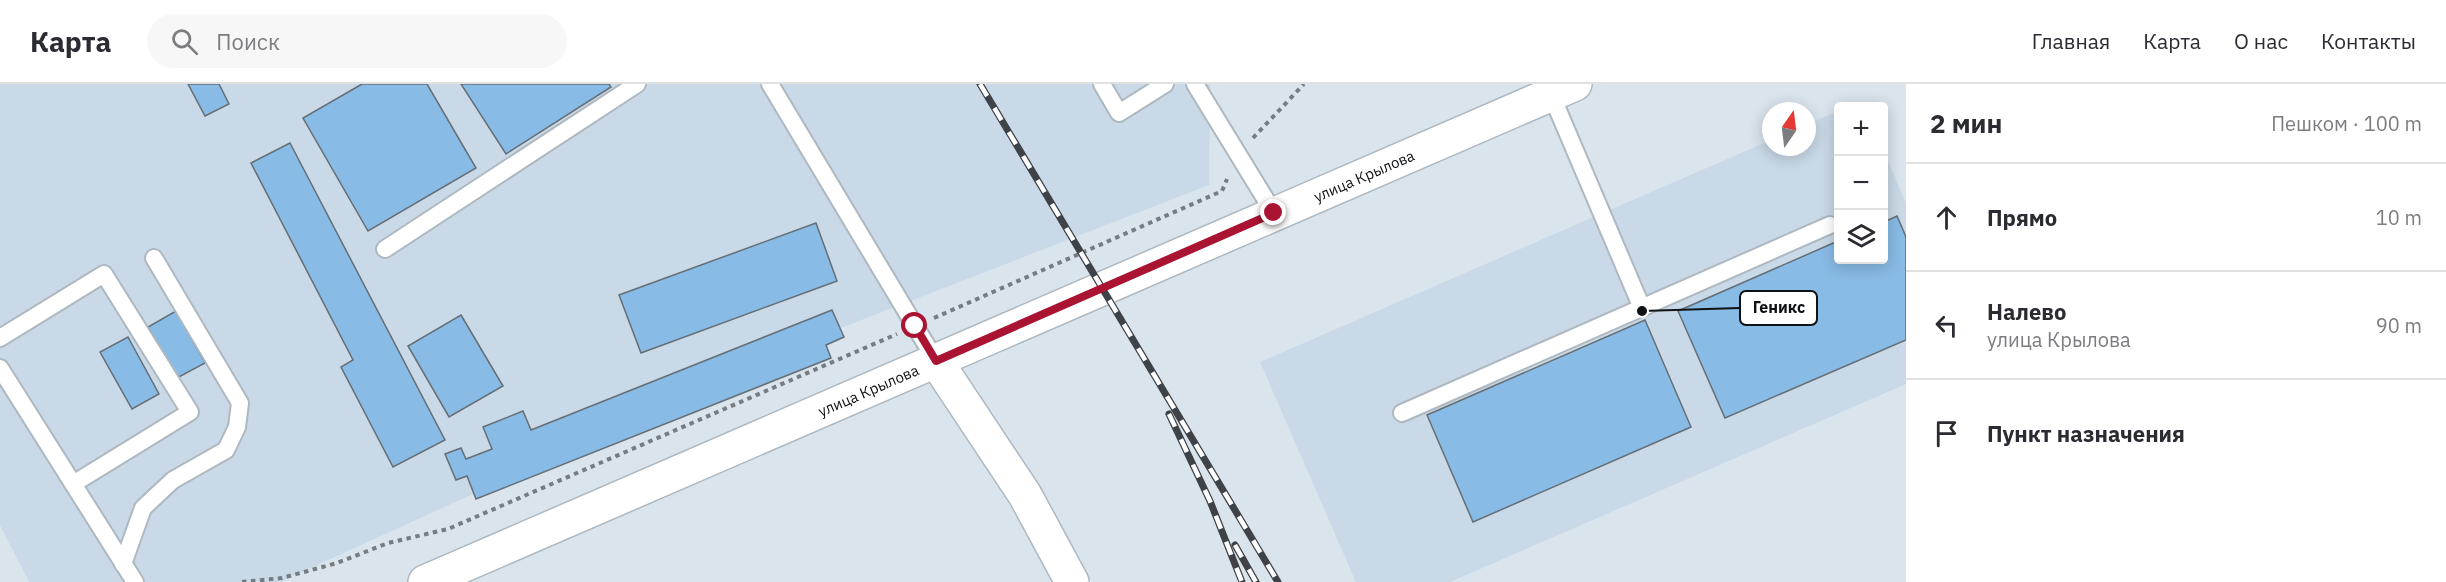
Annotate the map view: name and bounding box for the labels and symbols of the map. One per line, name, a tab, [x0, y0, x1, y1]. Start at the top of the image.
north arrow	[1762, 102, 1816, 156]
street label: улица Крылова	[1310, 145, 1417, 206]
route end	[1260, 199, 1286, 225]
callout: Геникс	[1740, 291, 1817, 325]
text: Геникс	[1753, 297, 1805, 317]
route start	[901, 312, 927, 338]
street label: улица Крылова	[815, 360, 921, 420]

